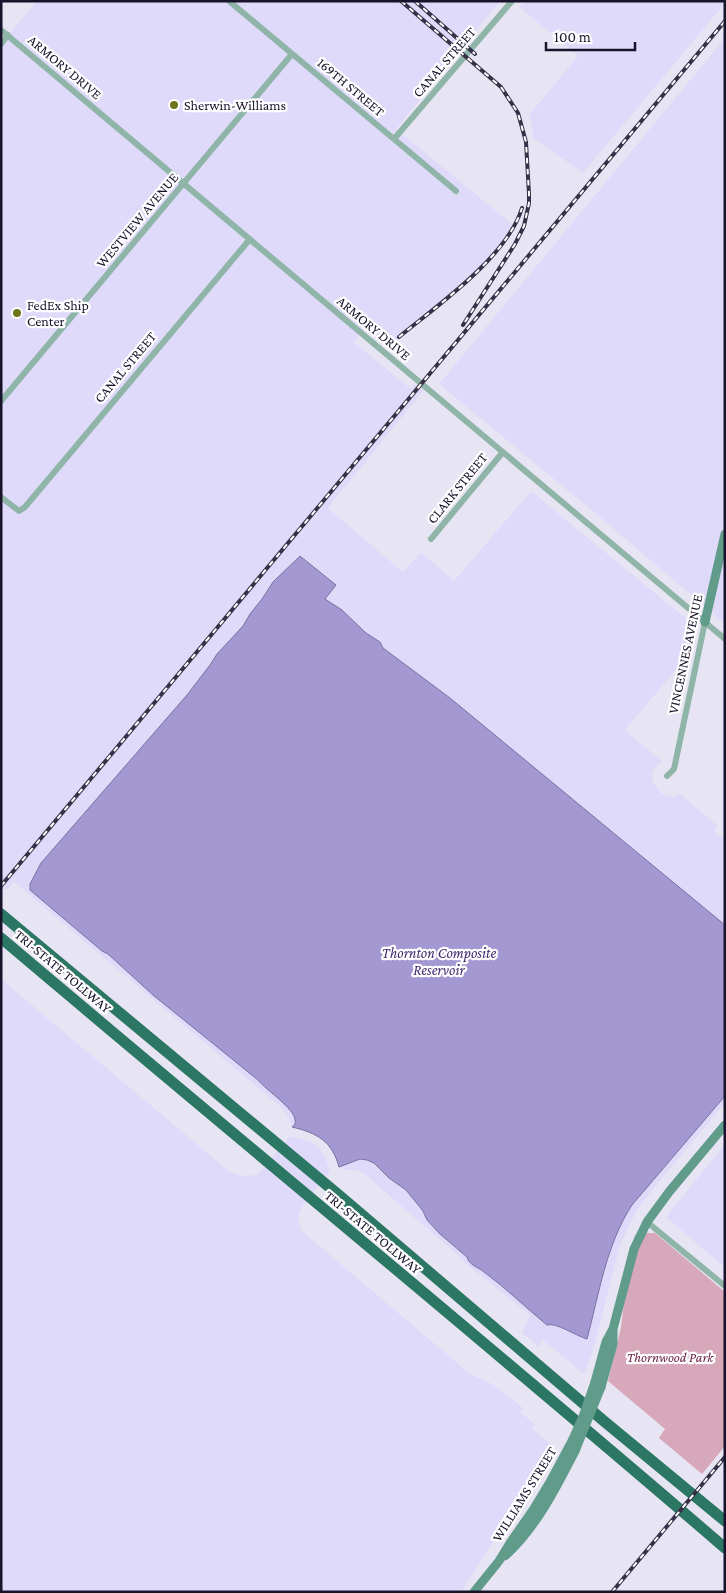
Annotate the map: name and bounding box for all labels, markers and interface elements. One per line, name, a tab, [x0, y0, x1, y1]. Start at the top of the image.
scale bar	[546, 20, 635, 52]
street label: CANAL STREET	[409, 23, 479, 100]
text: 100 m	[554, 29, 591, 45]
street label: ARMORY DRIVE	[25, 32, 105, 103]
street label: 169TH STREET	[314, 54, 388, 120]
place label: Sherwin-Williams	[184, 97, 286, 113]
marker: Sherwin-Williams	[168, 99, 180, 111]
street label: WESTVIEW AVENUE	[93, 169, 182, 271]
street label: ARMORY DRIVE	[334, 293, 414, 364]
place label: FedEx Ship Center	[27, 297, 89, 329]
marker: FedEx Ship Center	[11, 307, 23, 319]
street label: CANAL STREET	[91, 328, 159, 406]
street label: CLARK STREET	[424, 449, 491, 527]
street label: VINCENNES AVENUE	[665, 592, 706, 715]
street label: TRI-STATE TOLLWAY	[12, 926, 115, 1016]
water label: Thornton Composite Reservoir	[382, 945, 496, 978]
street label: TRI-STATE TOLLWAY	[322, 1187, 425, 1277]
park label: Thornwood Park	[627, 1349, 714, 1365]
street label: WILLIAMS STREET	[488, 1443, 560, 1544]

